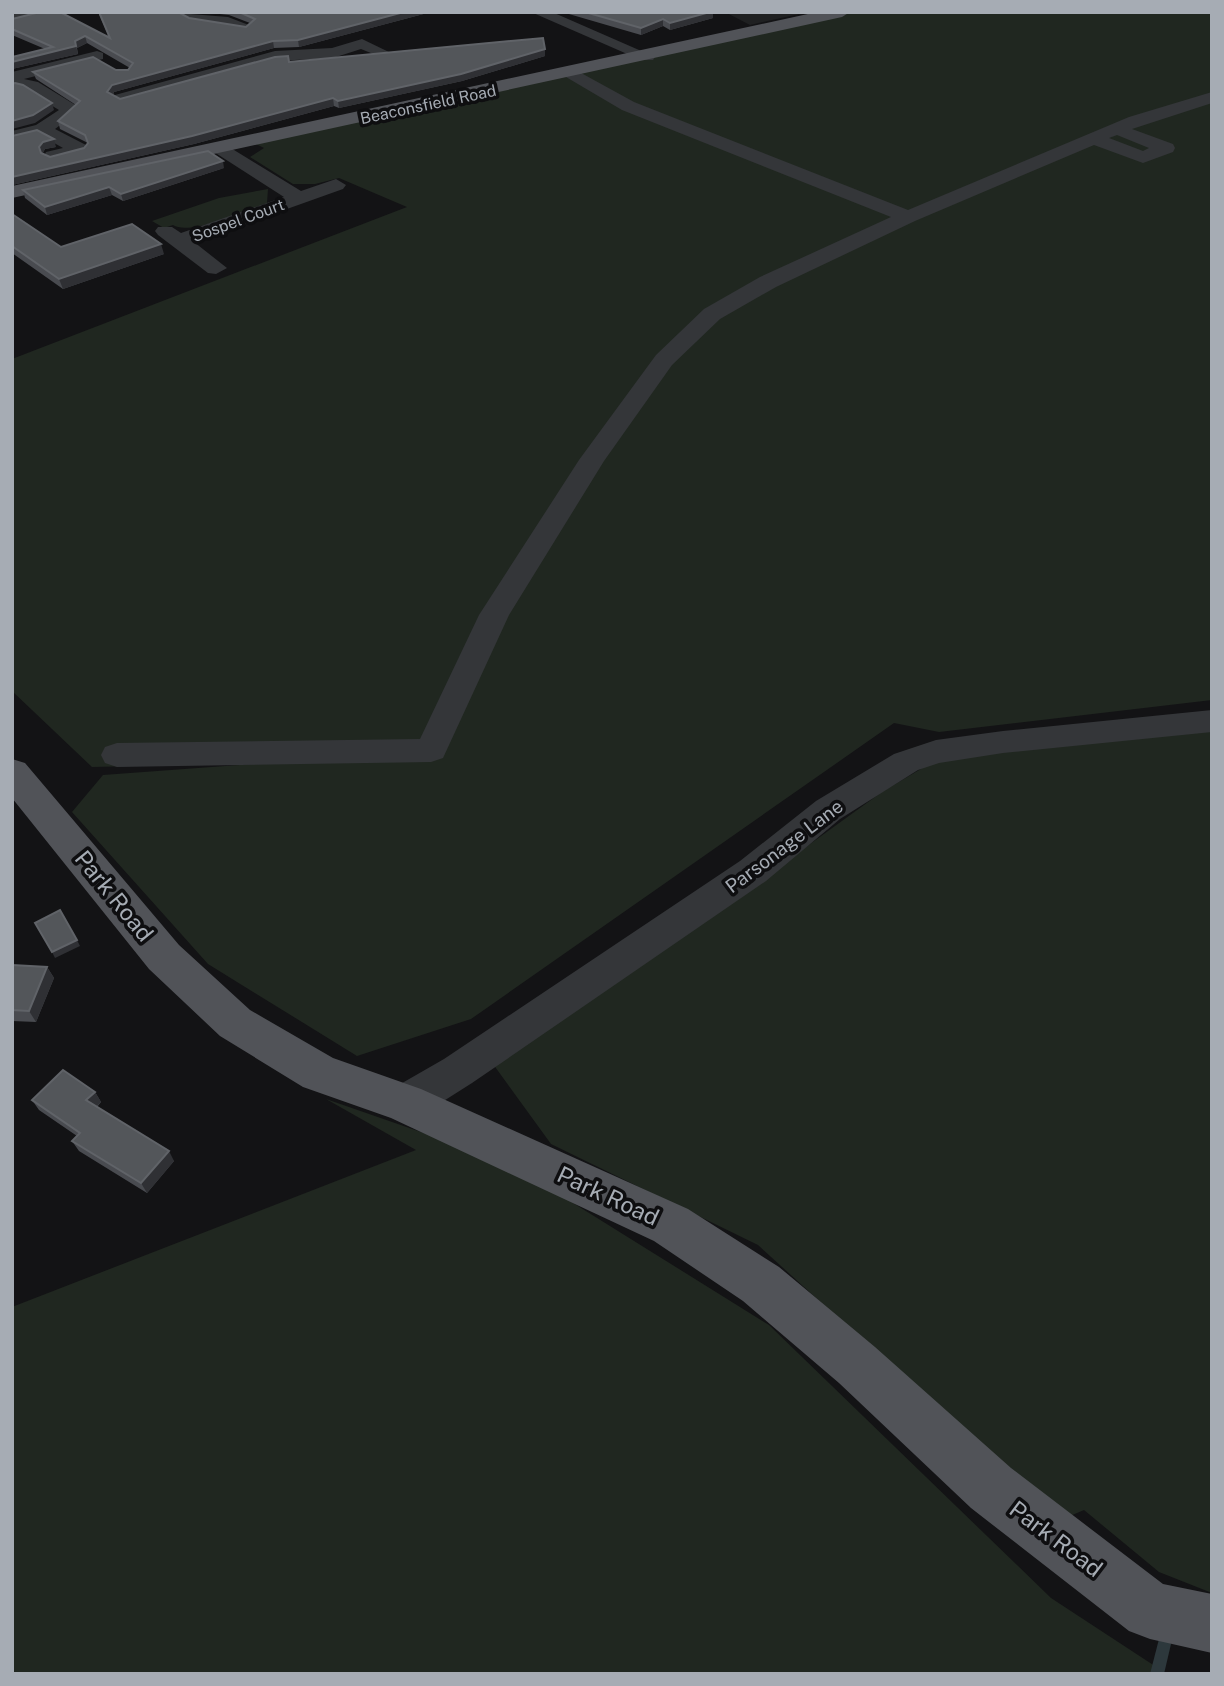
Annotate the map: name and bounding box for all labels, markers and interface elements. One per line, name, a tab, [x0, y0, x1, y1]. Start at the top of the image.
street label: Beaconsfield Road	[358, 81, 498, 128]
street label: Sospel Court	[189, 195, 287, 246]
street label: Parsonage Lane	[721, 795, 847, 897]
street label: Park Road	[70, 845, 159, 947]
street label: Park Road	[553, 1160, 663, 1231]
street label: Park Road	[1005, 1495, 1108, 1582]

